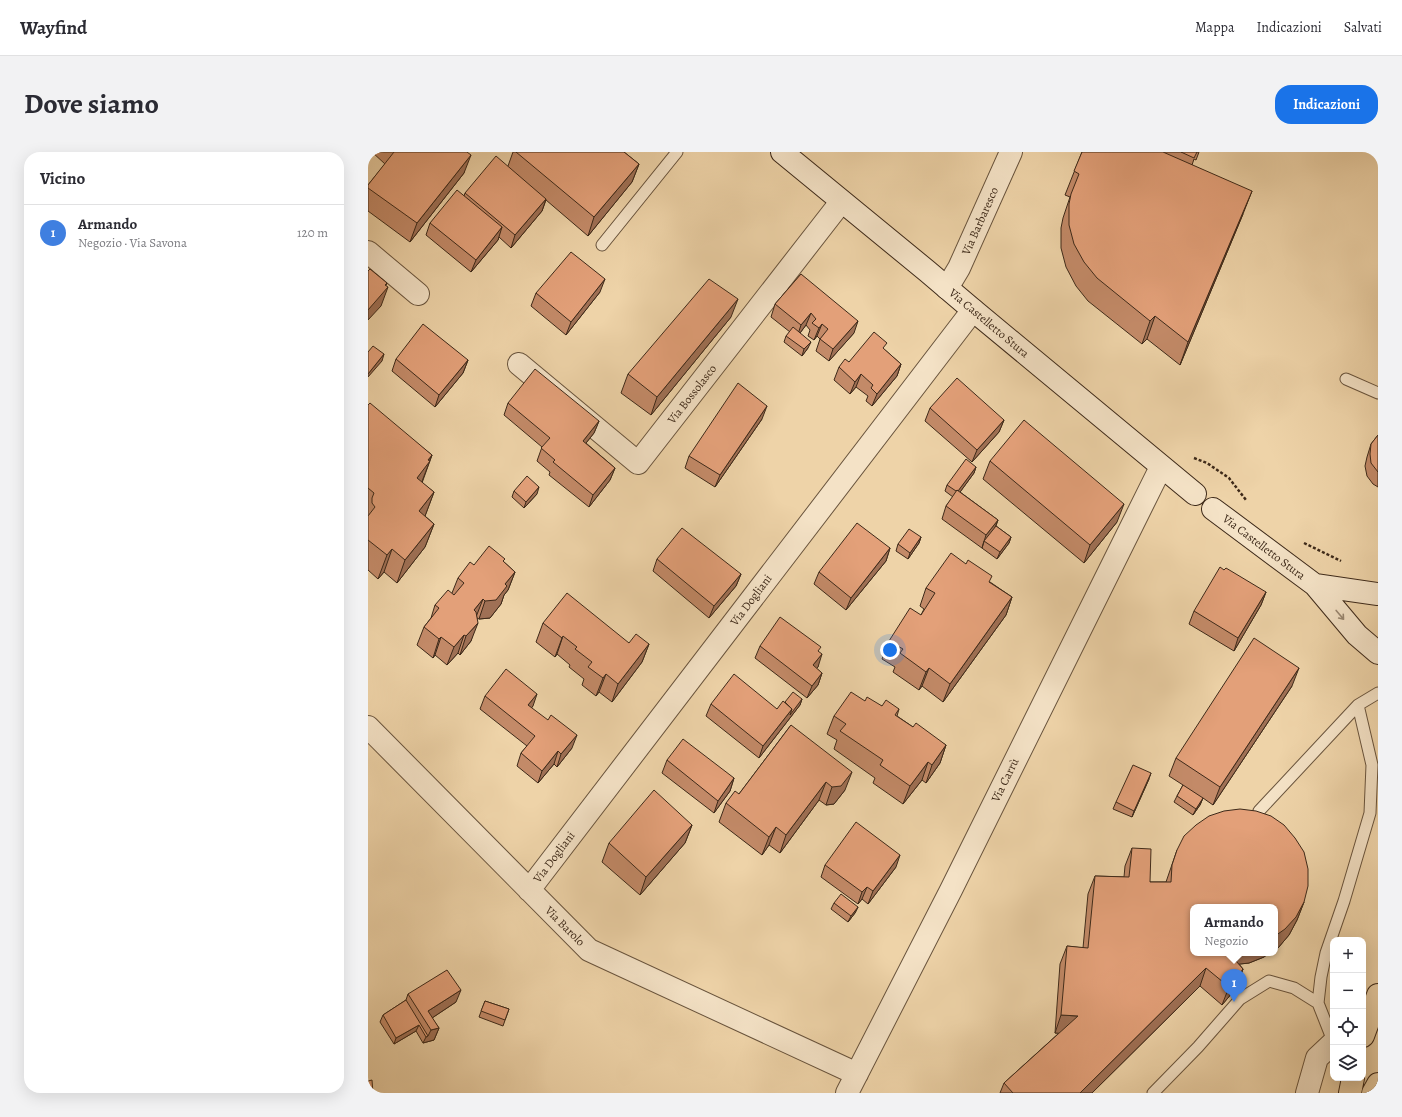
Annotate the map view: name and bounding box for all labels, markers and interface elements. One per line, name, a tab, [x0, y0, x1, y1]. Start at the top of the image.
text: Wayfind	[20, 15, 87, 41]
text: Mappa	[1195, 18, 1234, 37]
text: Indicazioni	[1256, 18, 1322, 37]
text: Salvati	[1344, 18, 1382, 37]
text: Dove siamo	[24, 85, 159, 123]
button: Indicazioni	[1275, 85, 1378, 124]
text: Vicino	[40, 167, 85, 190]
street label: Via Barbaresco	[957, 184, 1002, 258]
text: Armando	[78, 214, 137, 234]
text: 1	[51, 224, 55, 241]
text: 120 m	[297, 224, 328, 241]
text: Negozio · Via Savona	[78, 234, 187, 251]
street label: Via Castelletto Stura	[945, 284, 1033, 361]
street label: Via Bossolasco	[663, 361, 720, 428]
street label: Via Castelletto Stura	[1219, 510, 1309, 584]
street label: Via Dogliani	[726, 571, 776, 630]
one-way arrow	[1336, 610, 1345, 620]
your location	[880, 640, 900, 660]
street label: Via Carrù	[987, 755, 1023, 806]
street label: Via Dogliani	[529, 828, 579, 887]
street label: Via Barolo	[541, 902, 588, 949]
popup	[1190, 904, 1278, 956]
text: Armando	[1204, 912, 1264, 932]
text: Negozio	[1204, 932, 1248, 949]
map controls	[1330, 937, 1366, 1081]
button: +	[1330, 937, 1366, 973]
pin: 1	[1221, 969, 1247, 1002]
button: −	[1330, 973, 1366, 1009]
button: locate	[1330, 1009, 1366, 1045]
button: layers	[1330, 1045, 1366, 1081]

